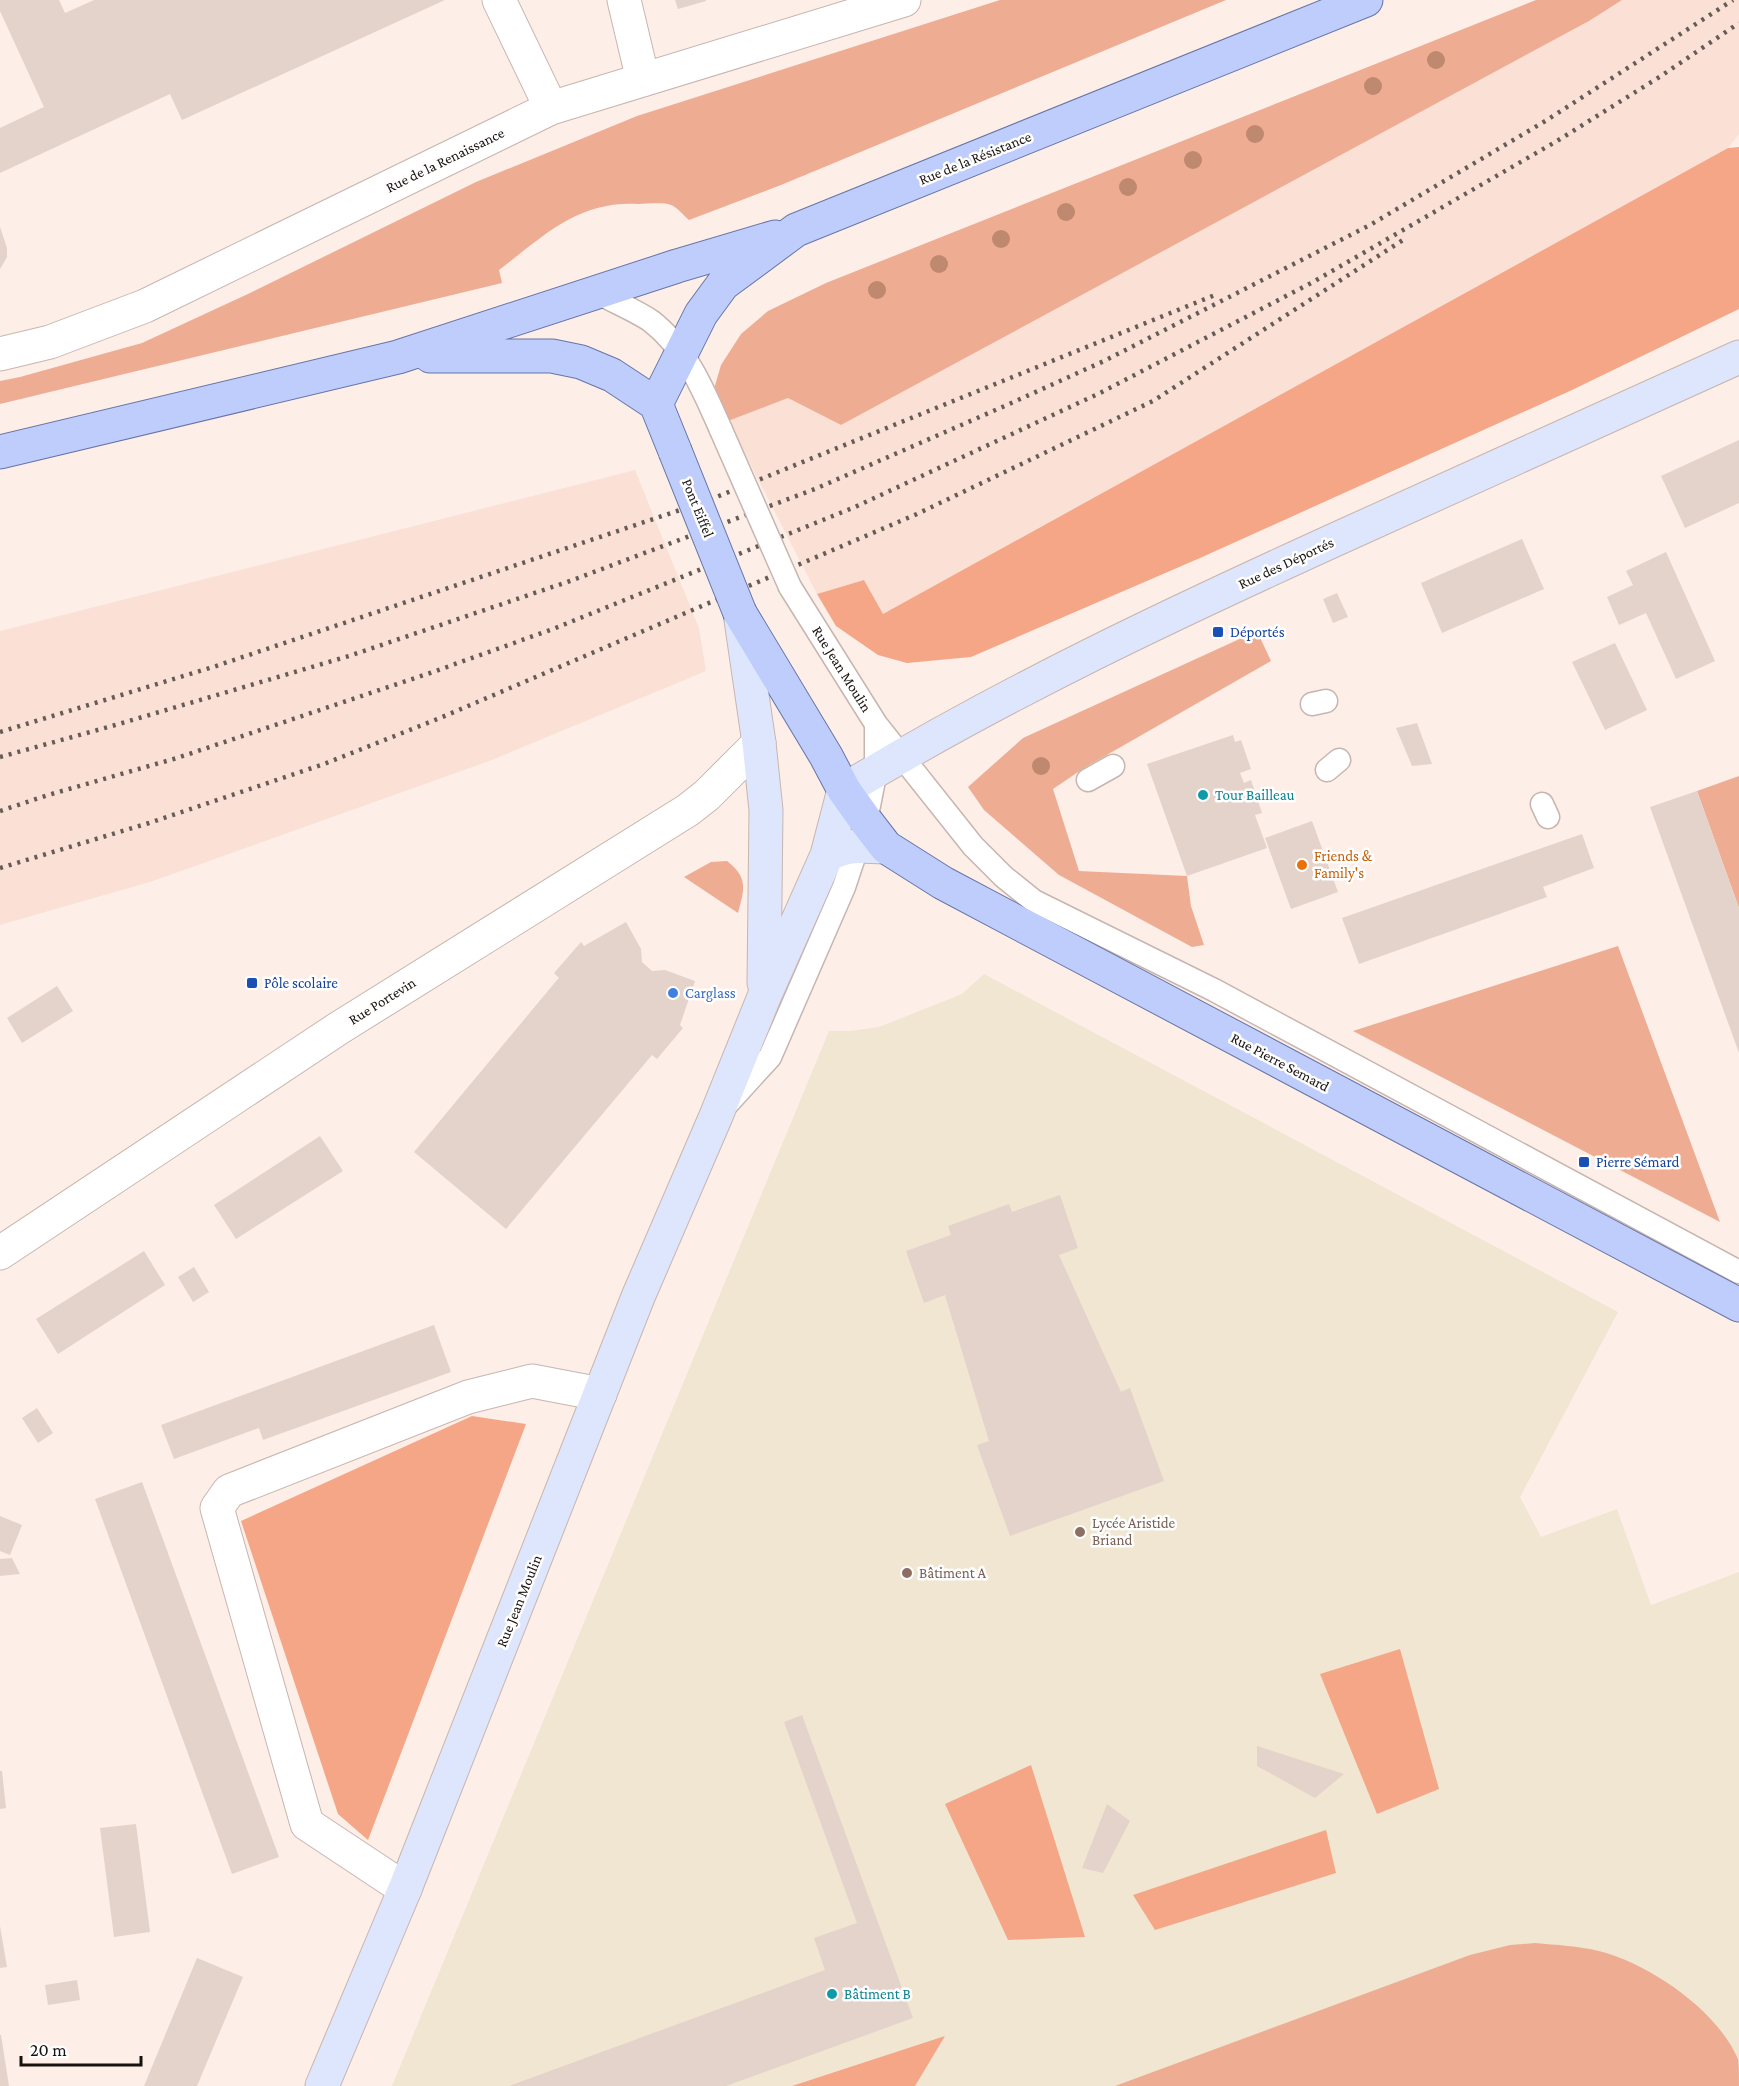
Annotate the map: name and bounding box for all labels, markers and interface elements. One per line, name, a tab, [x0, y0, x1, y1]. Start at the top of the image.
street label: Rue de la Renaissance	[383, 124, 507, 196]
street label: Rue de la Résistance	[917, 128, 1034, 188]
street label: Pont Eiffel	[679, 476, 717, 540]
street label: Rue des Déportés	[1236, 534, 1337, 593]
street label: Rue Jean Moulin	[808, 623, 875, 715]
place label: Déportés	[1230, 624, 1285, 641]
marker: Déportés	[1211, 625, 1225, 639]
place label: Tour Bailleau	[1215, 787, 1295, 803]
marker: Tour Bailleau	[1196, 788, 1210, 802]
place label: Friends & Family's	[1314, 848, 1373, 882]
marker: Friends & Family's	[1295, 858, 1309, 872]
street label: Rue Portevin	[346, 974, 418, 1028]
place label: Pôle scolaire	[264, 975, 338, 991]
marker: Pôle scolaire	[245, 976, 259, 990]
place label: Carglass	[685, 985, 736, 1002]
marker: Carglass	[666, 986, 680, 1000]
street label: Rue Pierre Semard	[1228, 1029, 1332, 1095]
place label: Pierre Sémard	[1596, 1154, 1679, 1170]
marker: Pierre Sémard	[1577, 1155, 1591, 1169]
place label: Lycée Aristide Briand	[1092, 1515, 1176, 1548]
marker: Lycée Aristide Briand	[1073, 1525, 1087, 1539]
street label: Rue Jean Moulin	[493, 1553, 546, 1650]
place label: Bâtiment A	[919, 1565, 987, 1581]
marker: Bâtiment A	[900, 1566, 914, 1580]
place label: Bâtiment B	[844, 1986, 911, 2002]
marker: Bâtiment B	[825, 1987, 839, 2001]
scale bar	[21, 2029, 141, 2067]
text: 20 m	[30, 2040, 67, 2060]

